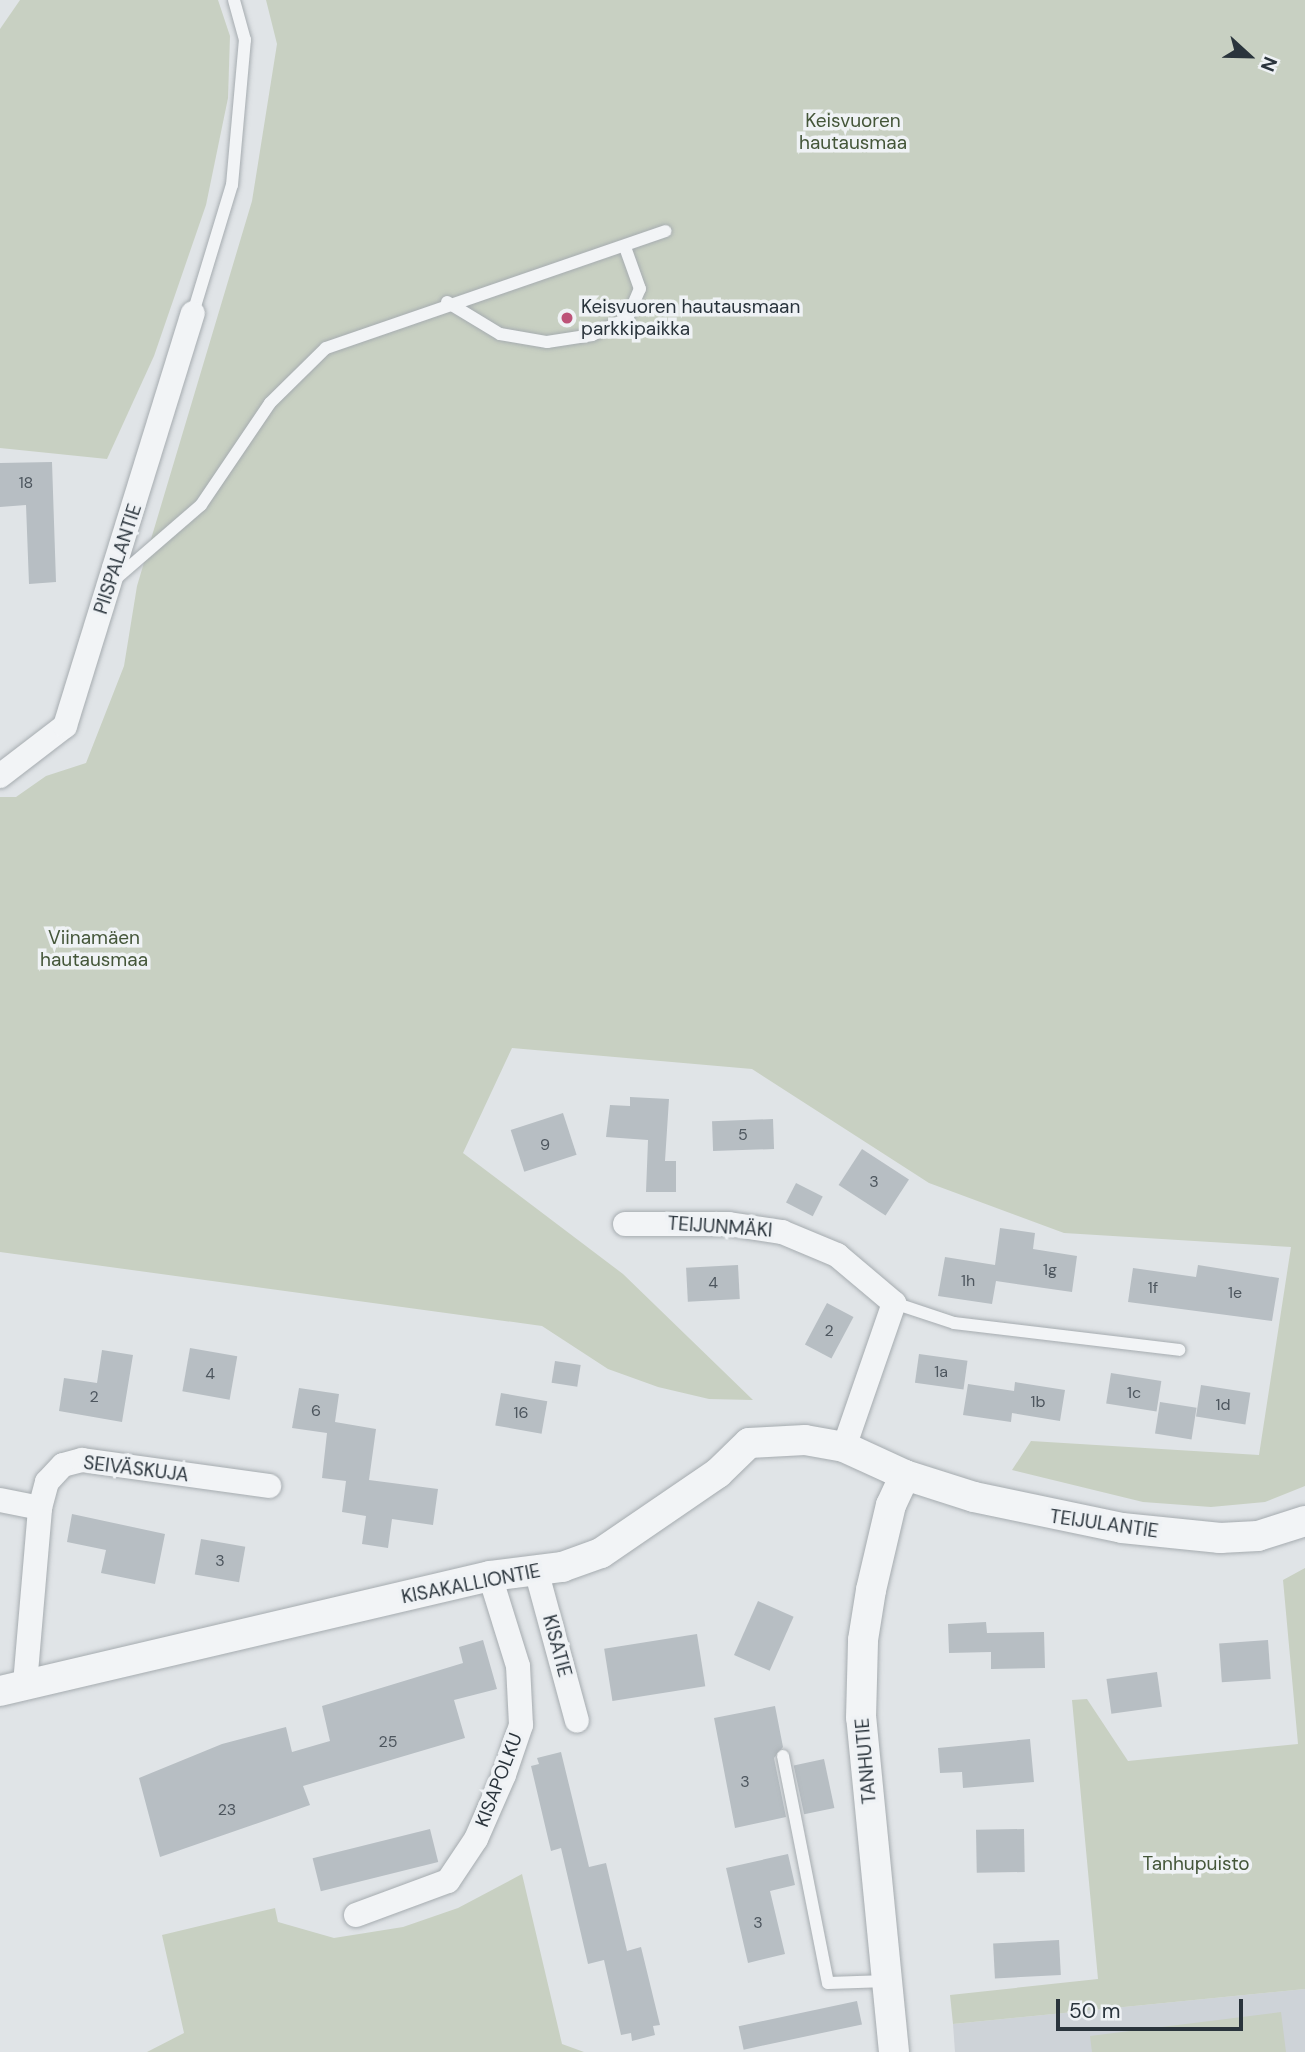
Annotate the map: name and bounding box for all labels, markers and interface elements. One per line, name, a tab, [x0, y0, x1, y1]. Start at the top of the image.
north arrow	[1214, 21, 1284, 91]
text: N	[1255, 53, 1283, 75]
park label: Keisvuoren hautausmaa	[799, 110, 907, 154]
place label: Keisvuoren hautausmaan parkkipaikka	[581, 296, 800, 340]
marker: Keisvuoren hautausmaan parkkipaikka	[559, 310, 575, 326]
house number: 18	[19, 473, 33, 493]
street label: PIISPALANTIE	[89, 501, 147, 617]
park label: Viinamäen hautausmaa	[40, 927, 148, 971]
house number: 5	[738, 1125, 748, 1145]
house number: 9	[540, 1135, 550, 1155]
house number: 3	[869, 1172, 879, 1192]
street label: TEIJUNMÄKI	[667, 1212, 773, 1242]
house number: 1g	[1043, 1260, 1057, 1280]
house number: 1h	[961, 1271, 975, 1291]
house number: 4	[708, 1273, 718, 1293]
house number: 1f	[1148, 1278, 1158, 1298]
house number: 1e	[1228, 1283, 1242, 1303]
house number: 2	[824, 1321, 834, 1341]
house number: 1a	[934, 1362, 948, 1382]
house number: 4	[205, 1364, 215, 1384]
house number: 1c	[1127, 1383, 1141, 1403]
house number: 2	[89, 1387, 99, 1407]
house number: 1b	[1030, 1392, 1046, 1412]
house number: 1d	[1215, 1395, 1231, 1415]
house number: 6	[311, 1401, 321, 1421]
house number: 16	[513, 1403, 529, 1423]
street label: SEIVÄSKUJA	[82, 1451, 190, 1487]
street label: TEIJULANTIE	[1048, 1505, 1160, 1543]
house number: 3	[215, 1551, 225, 1571]
street label: KISAKALLIONTIE	[400, 1559, 542, 1609]
street label: KISATIE	[538, 1612, 576, 1680]
street label: TANHUTIE	[851, 1717, 881, 1805]
street label: KISAPOLKU	[471, 1730, 527, 1830]
house number: 25	[379, 1732, 397, 1752]
house number: 3	[740, 1772, 750, 1792]
house number: 23	[218, 1800, 236, 1820]
park label: Tanhupuisto	[1142, 1853, 1250, 1875]
house number: 3	[753, 1913, 763, 1933]
scale bar	[1060, 1986, 1247, 2030]
text: 50 m	[1069, 1997, 1120, 2025]

